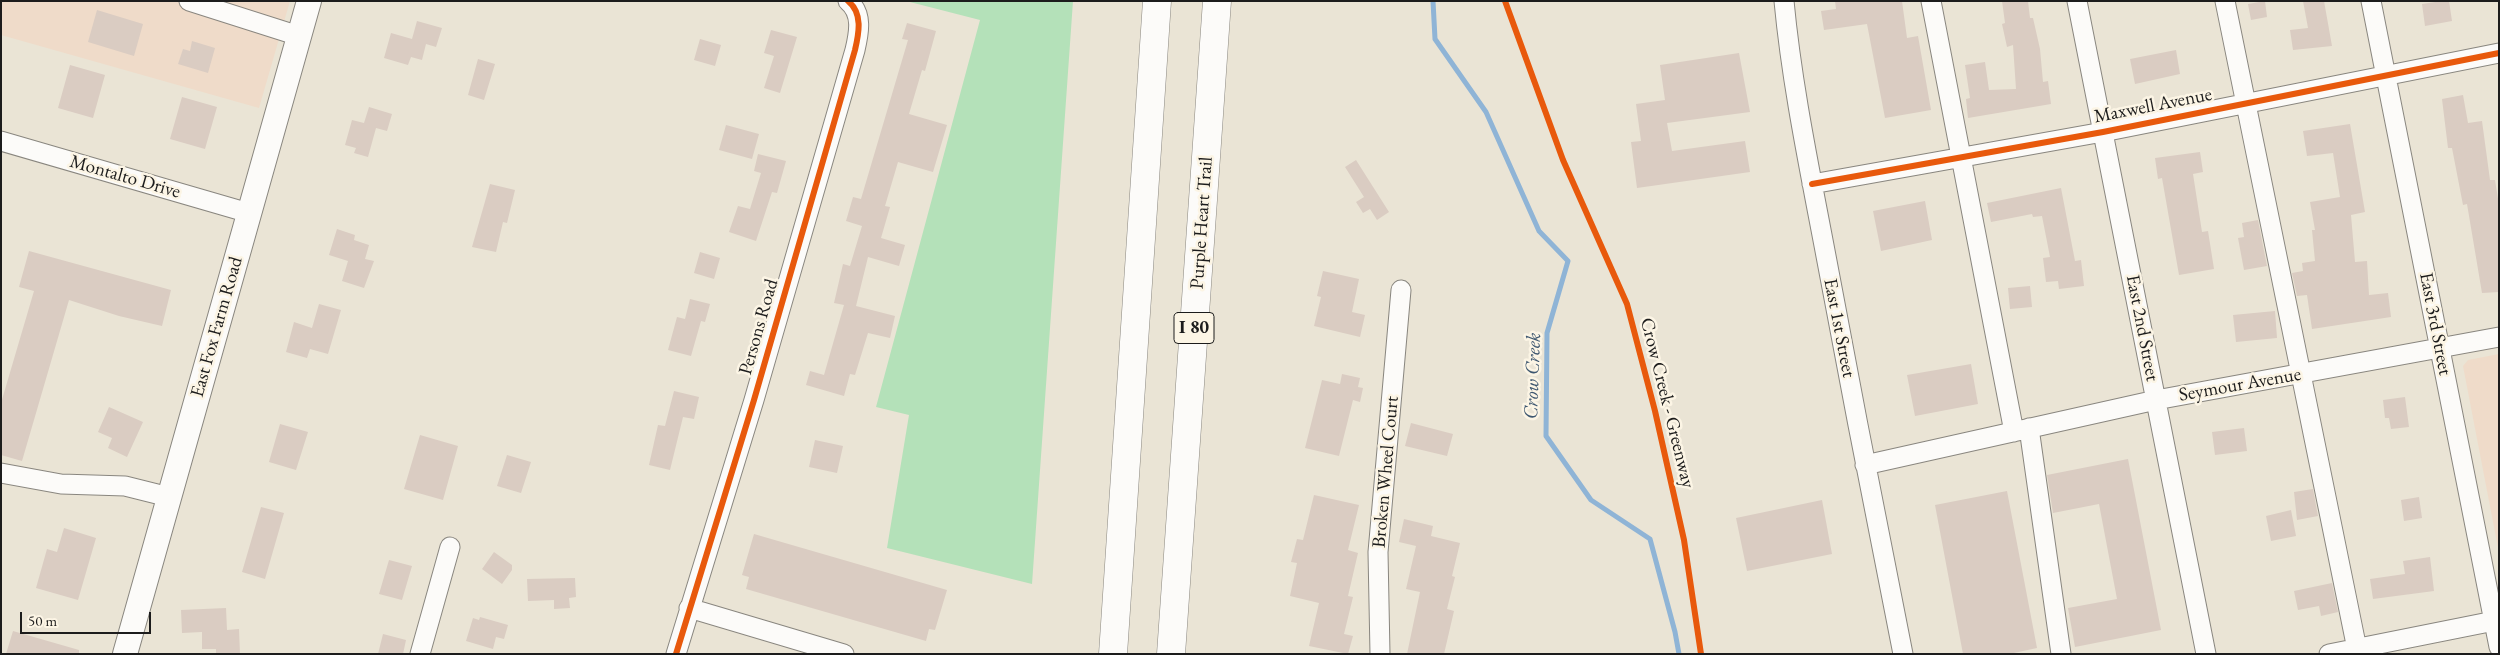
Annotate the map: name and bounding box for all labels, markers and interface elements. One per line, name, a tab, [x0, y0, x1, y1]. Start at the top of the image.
street label: Maxwell Avenue	[2092, 83, 2214, 129]
street label: Montalto Drive	[67, 150, 183, 204]
street label: Purple Heart Trail	[1186, 156, 1218, 290]
street label: East Fox Farm Road	[186, 254, 248, 400]
street label: East 3rd Street	[2414, 271, 2456, 377]
street label: East 2nd Street	[2121, 273, 2163, 383]
street label: Persons Road	[734, 276, 784, 378]
street label: East 1st Street	[1818, 277, 1860, 379]
road number: I 80	[1174, 312, 1214, 343]
street label: Crow Creek - Greenway	[1635, 315, 1699, 491]
water label: Crow Creek	[1519, 332, 1547, 420]
street label: Seymour Avenue	[2177, 363, 2303, 407]
street label: Broken Wheel Court	[1368, 395, 1404, 549]
scale bar	[22, 602, 154, 634]
text: 50 m	[28, 611, 57, 630]

